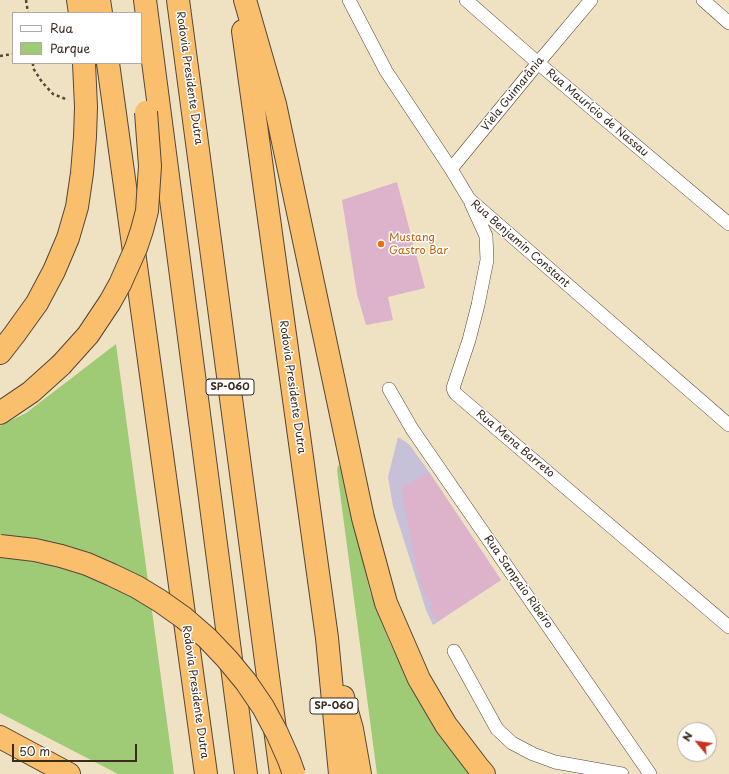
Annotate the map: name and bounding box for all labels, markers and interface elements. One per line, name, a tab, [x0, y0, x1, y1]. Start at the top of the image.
street label: Rodovia Presidente Dutra	[173, 10, 205, 146]
legend	[12, 12, 142, 64]
text: Rua	[50, 19, 73, 37]
text: Parque	[50, 39, 90, 57]
street label: Viela Guimarânia	[479, 54, 547, 134]
street label: Rua Maurício de Nassau	[543, 66, 651, 160]
street label: Rua Benjamin Constant	[468, 197, 572, 291]
place label: Mustang Gastro Bar	[389, 231, 448, 257]
marker: Mustang Gastro Bar	[376, 239, 386, 249]
street label: Rodovia Presidente Dutra	[276, 319, 308, 455]
road number: SP-060	[206, 379, 254, 395]
street label: Rua Mena Barreto	[473, 407, 557, 481]
street label: Rua Sampaio Ribeiro	[481, 533, 555, 631]
street label: Rodovia Presidente Dutra	[179, 624, 211, 760]
road number: SP-060	[310, 698, 358, 714]
north arrow	[677, 722, 717, 762]
text: N	[677, 728, 696, 744]
scale bar	[14, 736, 139, 762]
text: 50 m	[19, 742, 50, 760]

